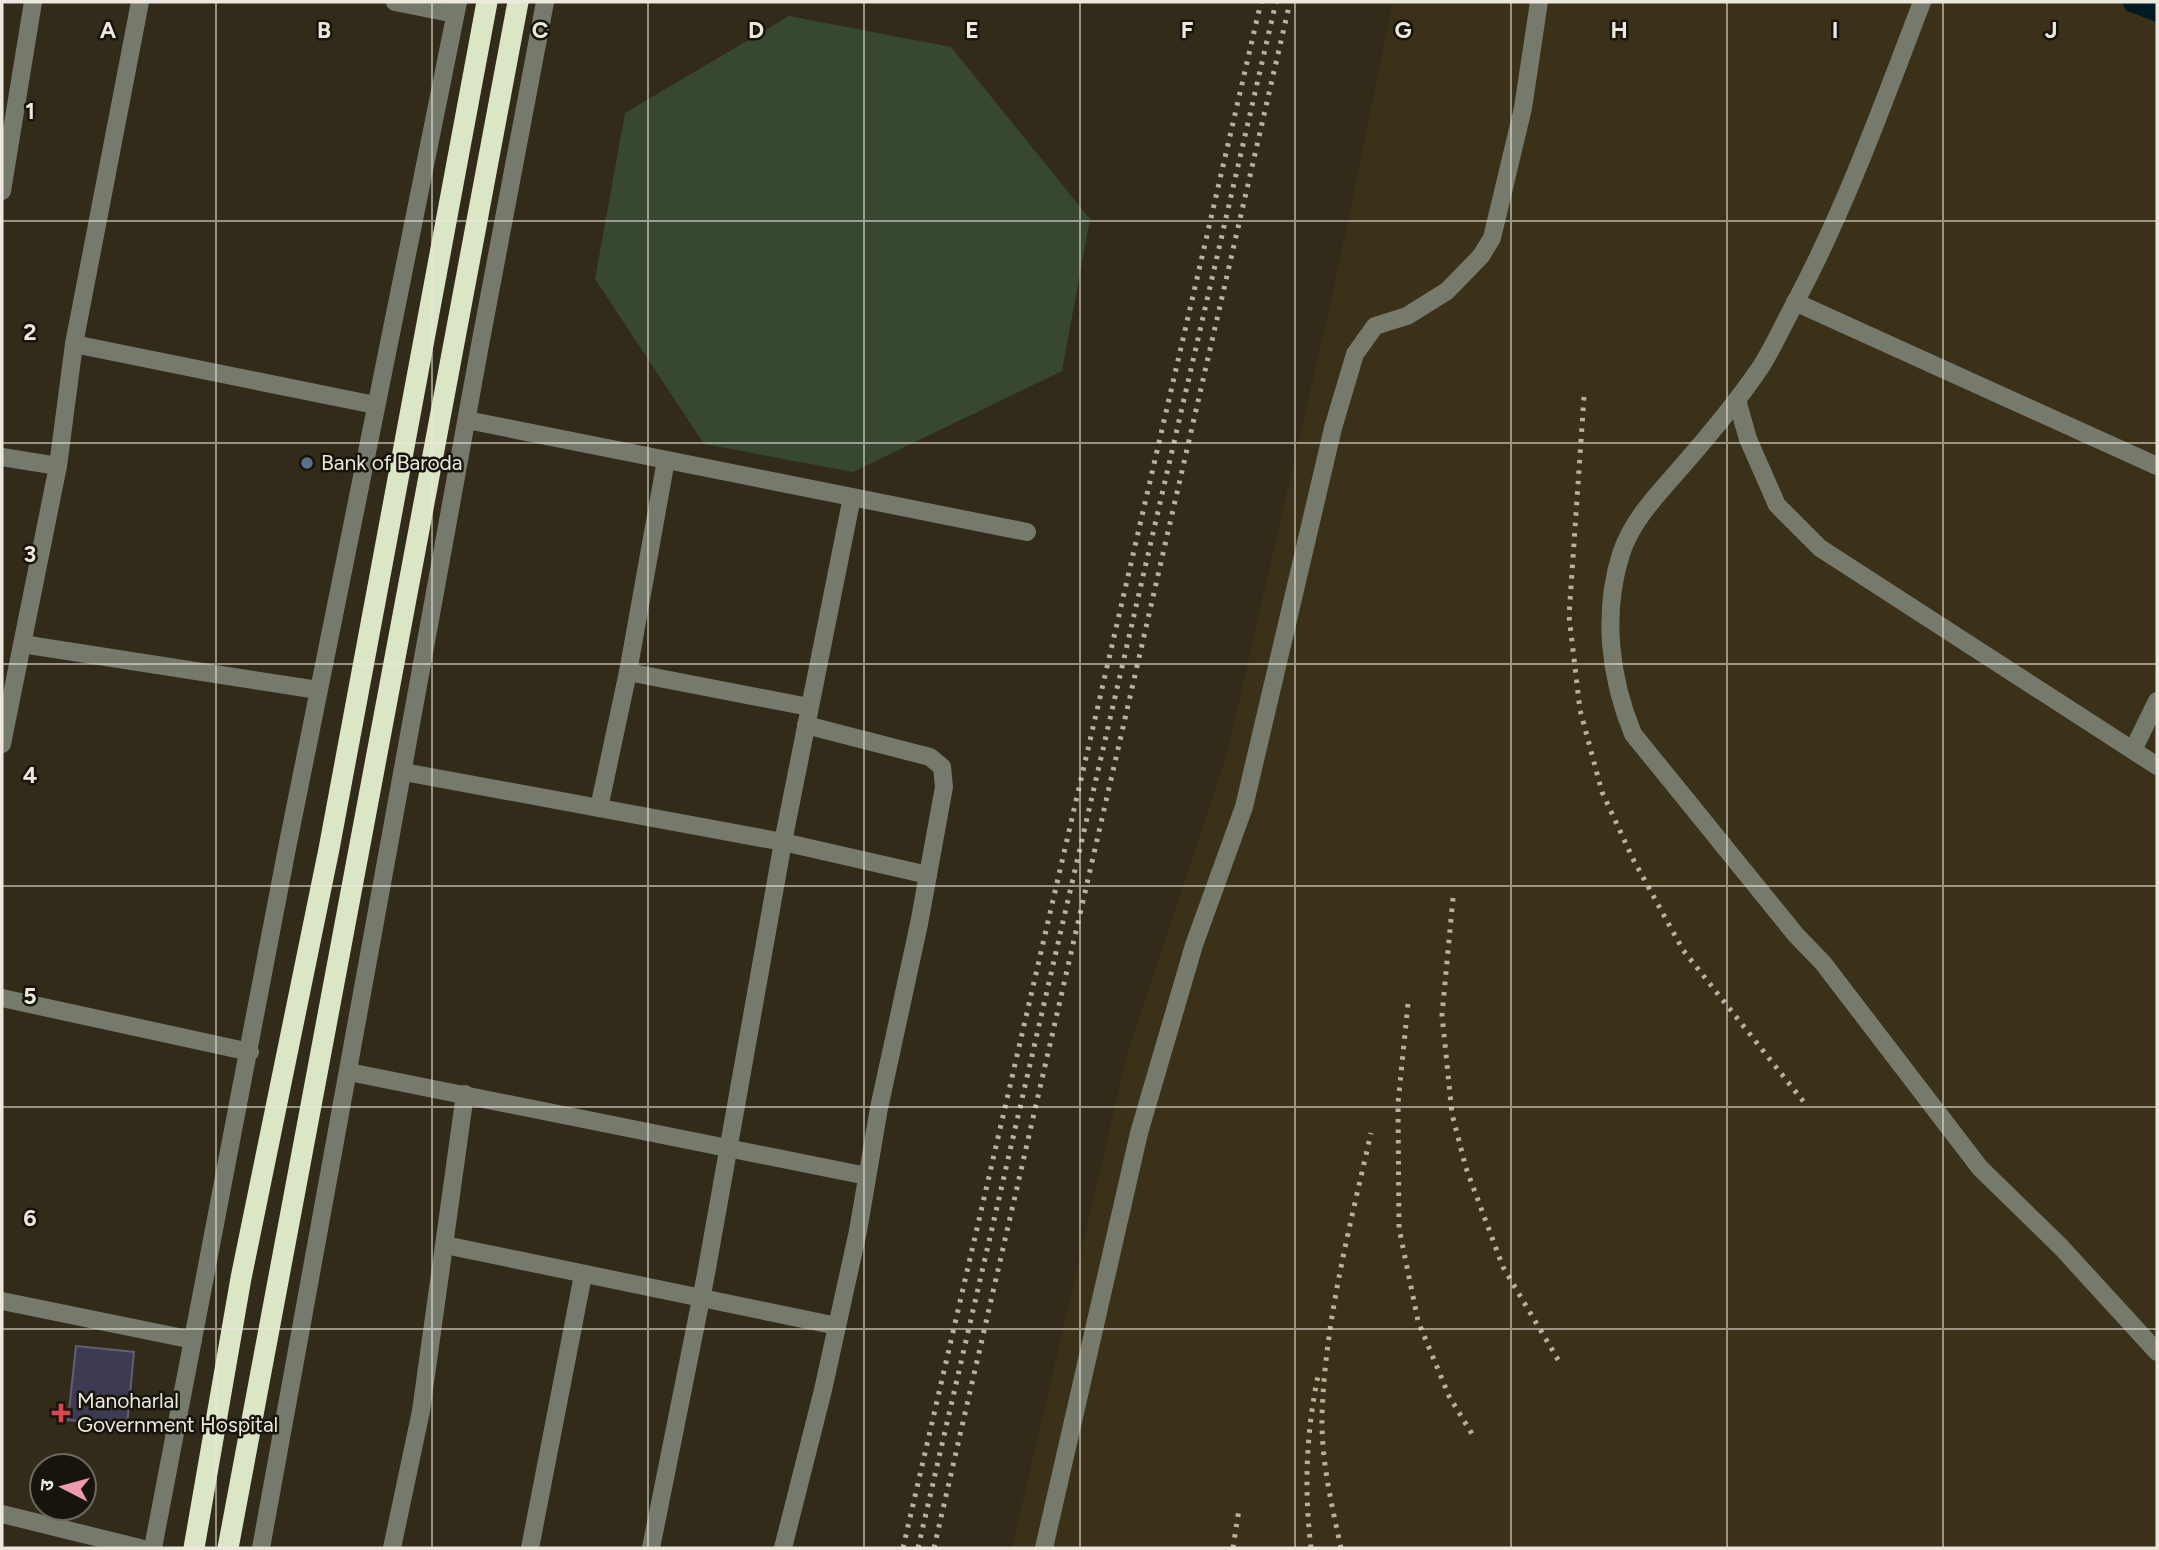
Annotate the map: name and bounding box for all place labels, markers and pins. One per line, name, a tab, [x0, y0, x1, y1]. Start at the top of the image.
place label: Bank of Baroda	[321, 450, 463, 475]
marker: Bank of Baroda	[299, 455, 315, 471]
place label: Manoharlal Government Hospital	[77, 1388, 278, 1437]
marker: Manoharlal Government Hospital	[51, 1403, 71, 1423]

